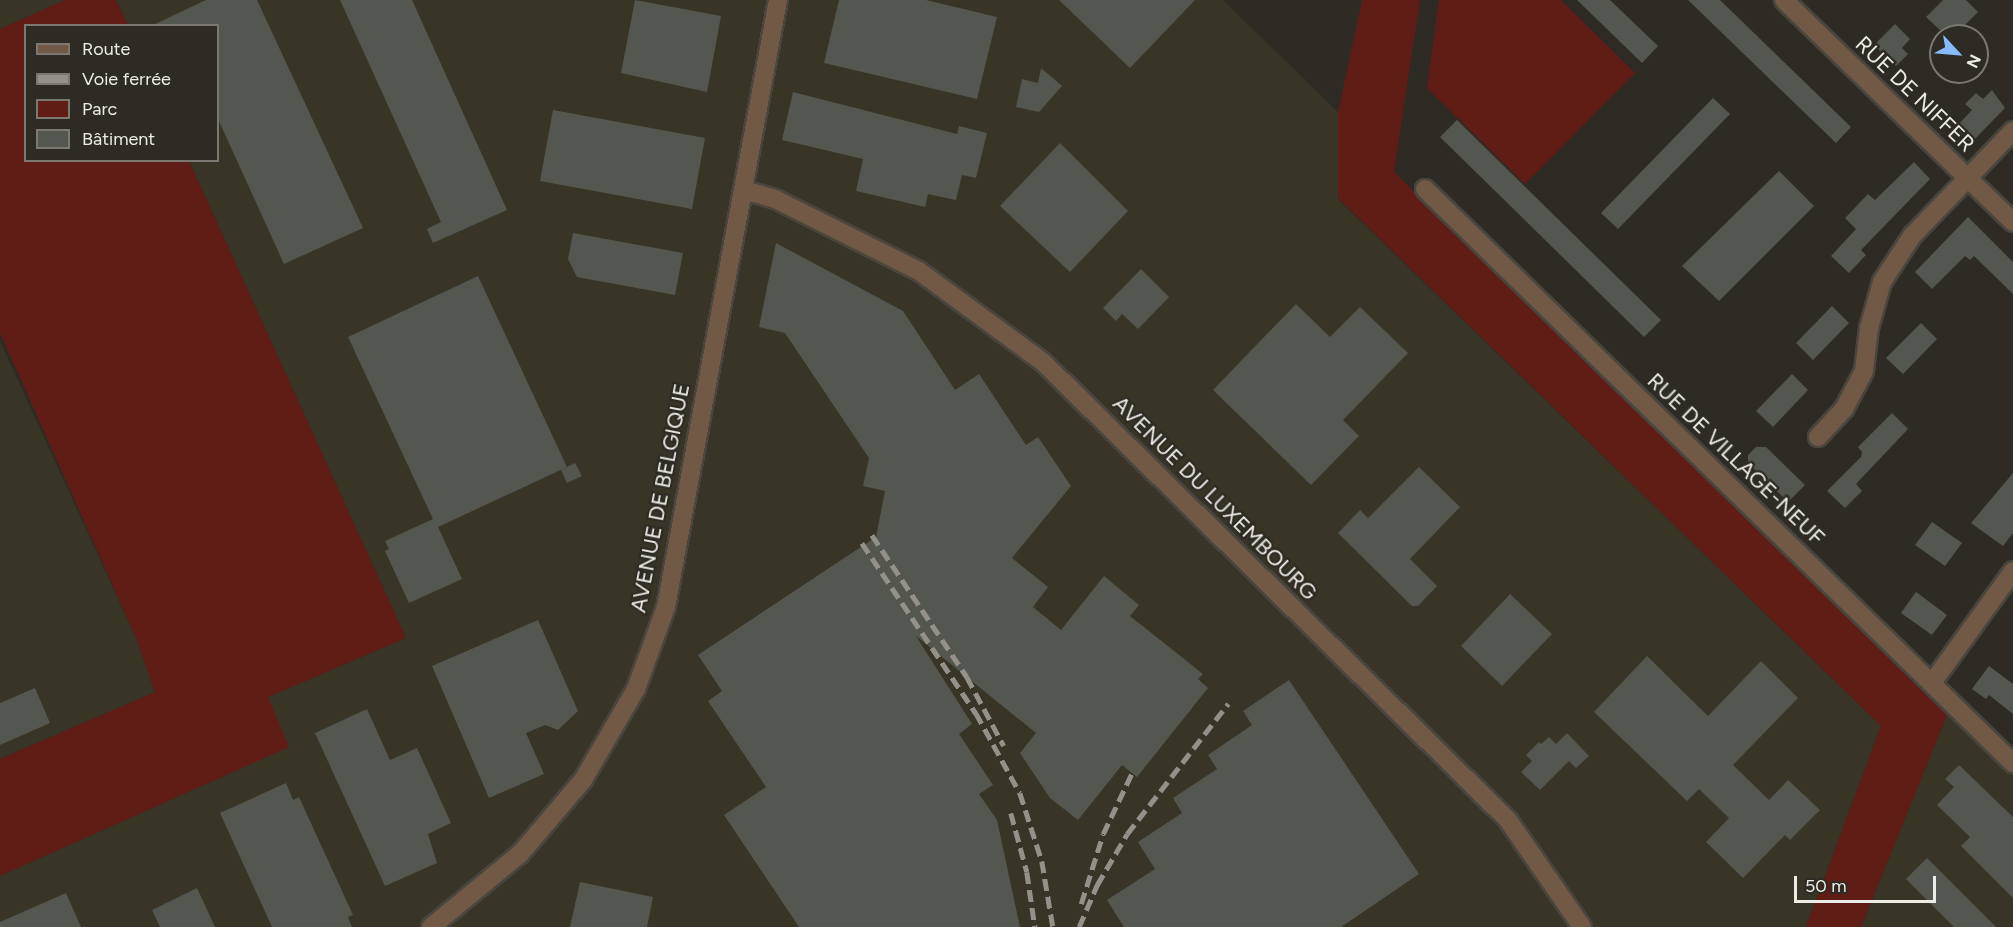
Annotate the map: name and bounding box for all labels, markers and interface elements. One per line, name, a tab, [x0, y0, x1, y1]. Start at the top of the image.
legend	[24, 24, 219, 162]
north arrow	[1929, 24, 1989, 84]
street label: RUE DE NIFFER	[1850, 31, 1980, 157]
text: Route	[82, 38, 130, 60]
text: Voie ferrée	[82, 68, 171, 90]
text: Parc	[82, 98, 117, 120]
text: Bâtiment	[82, 128, 155, 150]
street label: RUE DE VILLAGE-NEUF	[1642, 367, 1830, 551]
street label: AVENUE DE BELGIQUE	[625, 381, 695, 615]
street label: AVENUE DU LUXEMBOURG	[1107, 390, 1323, 606]
scale bar	[1797, 864, 1940, 902]
text: 50 m	[1805, 875, 1847, 897]

